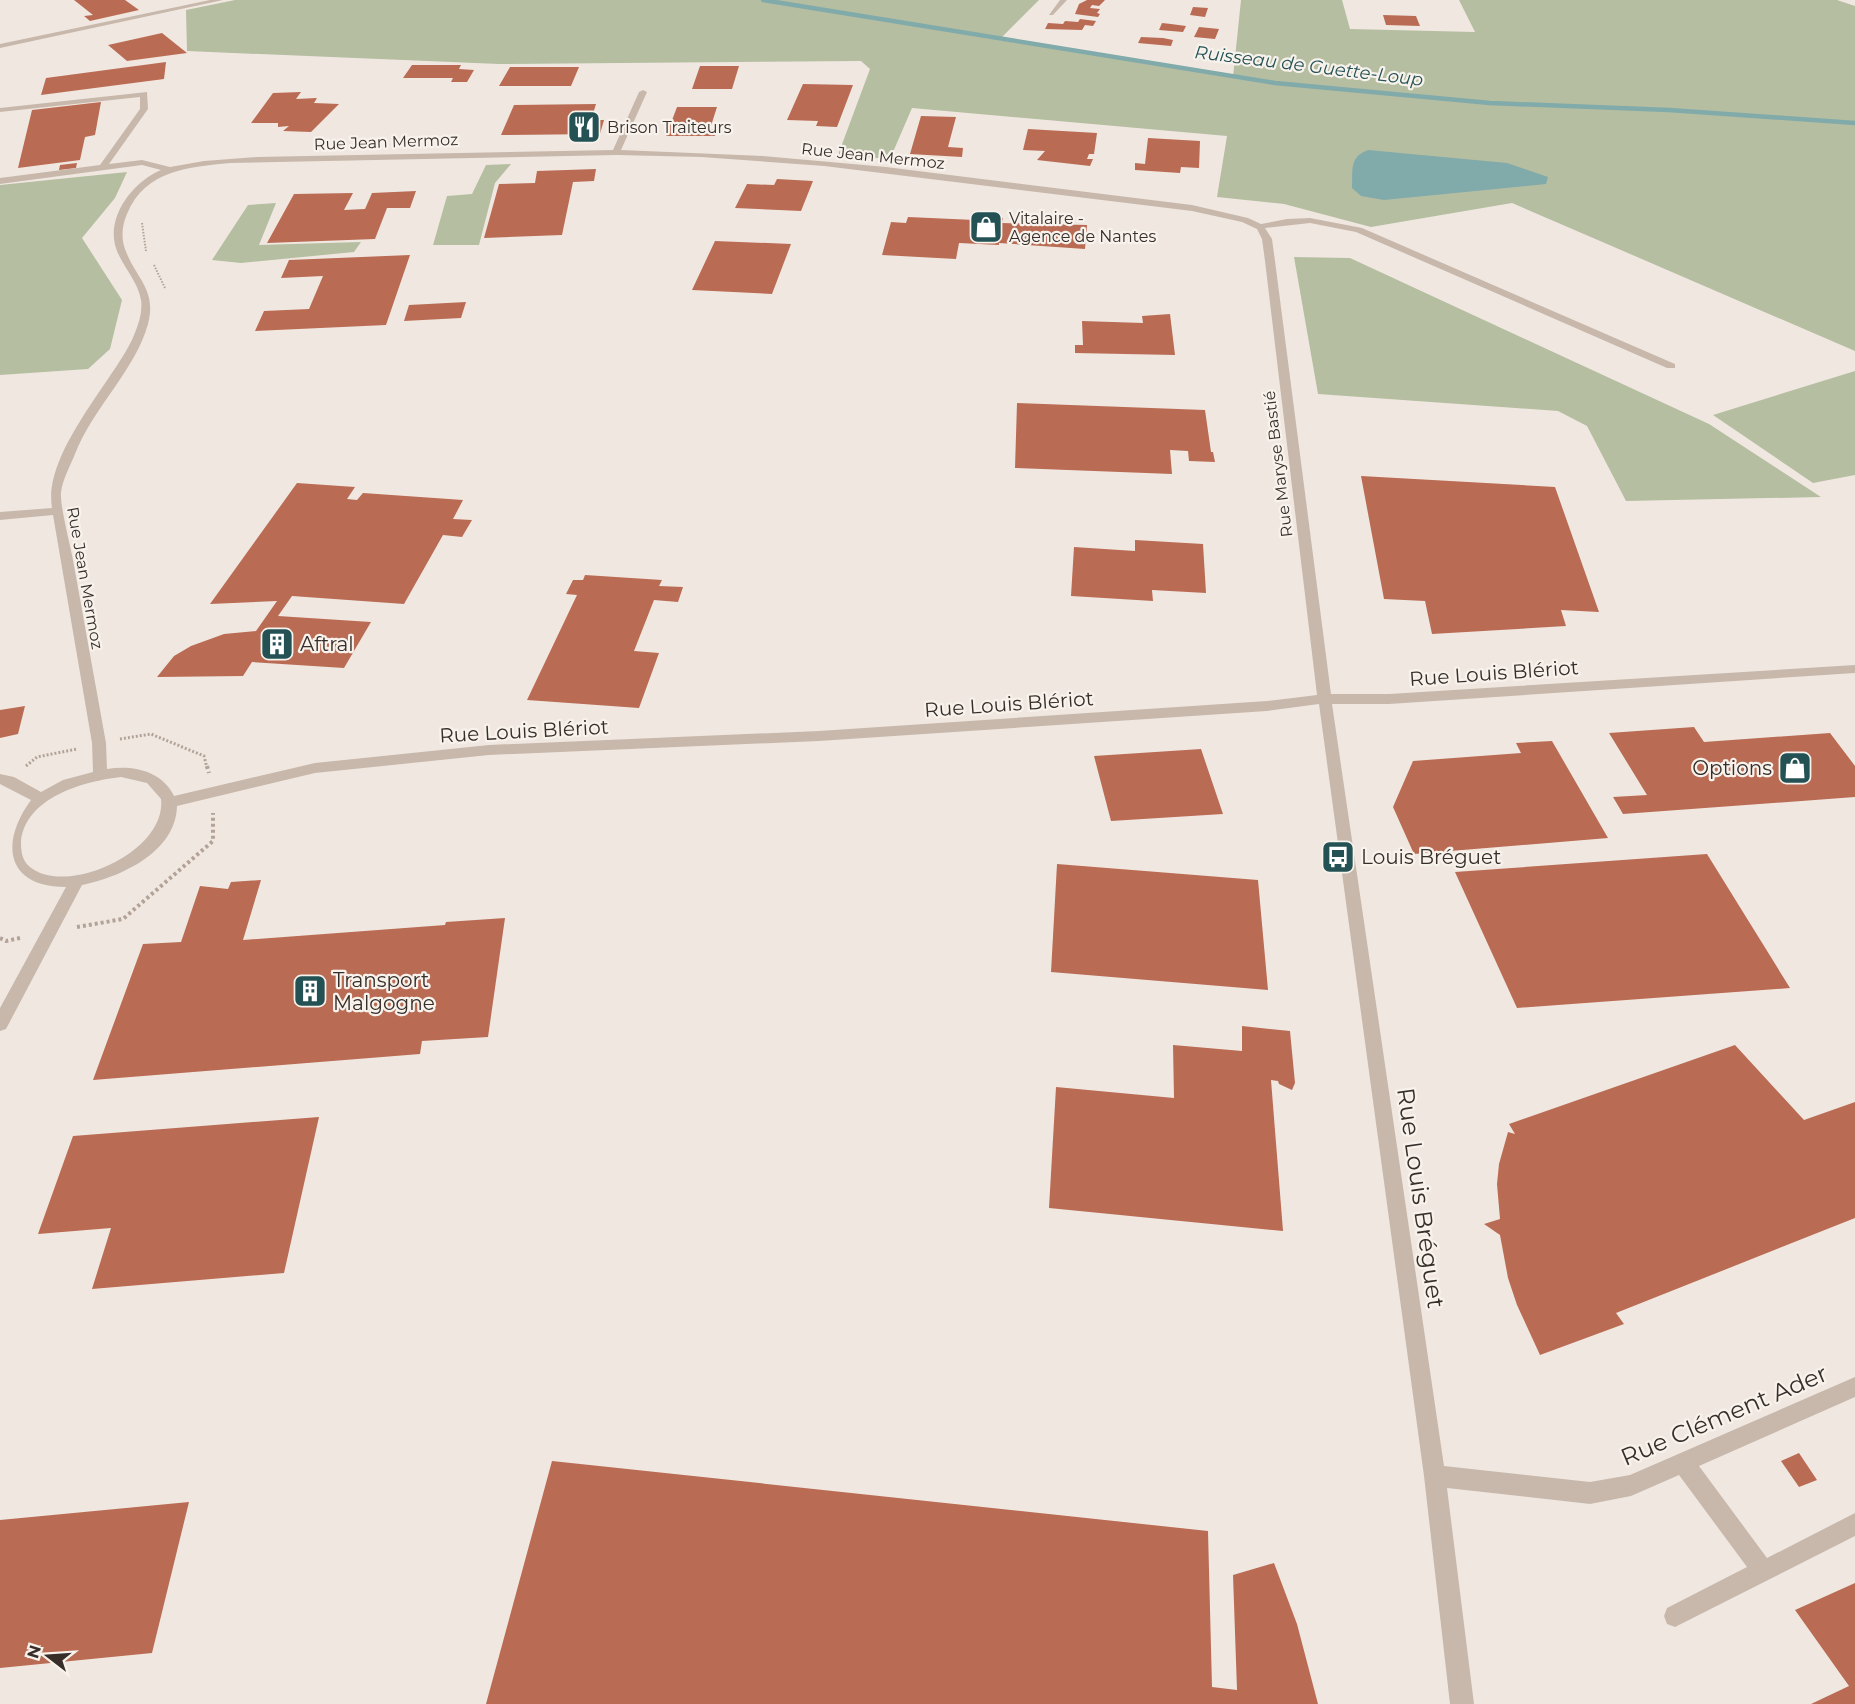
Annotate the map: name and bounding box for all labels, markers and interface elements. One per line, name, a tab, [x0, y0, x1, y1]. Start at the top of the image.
water label: Ruisseau de Guette-Loup	[1193, 41, 1425, 91]
restaurant icon: Brison Traiteurs	[566, 109, 602, 145]
place label: Brison Traiteurs	[607, 118, 732, 137]
street label: Rue Jean Mermoz	[314, 130, 458, 154]
street label: Rue Jean Mermoz	[800, 139, 946, 173]
shop icon: Vitalaire - Agence de Nantes	[968, 209, 1004, 245]
place label: Vitalaire - Agence de Nantes	[1009, 209, 1156, 246]
street label: Rue Maryse Bastié	[1260, 390, 1296, 538]
street label: Rue Jean Mermoz	[63, 505, 107, 651]
building icon: Aftral	[259, 626, 295, 662]
place label: Aftral	[300, 632, 354, 656]
street label: Rue Louis Blériot	[1409, 655, 1579, 691]
street label: Rue Louis Blériot	[924, 686, 1094, 722]
street label: Rue Louis Blériot	[439, 715, 609, 747]
shop icon: Options	[1777, 750, 1813, 786]
place label: Options	[1692, 756, 1772, 780]
bus stop icon: Louis Bréguet	[1320, 839, 1356, 875]
place label: Louis Bréguet	[1361, 845, 1501, 869]
place label: Transport Malgogne	[333, 968, 435, 1015]
building icon: Transport Malgogne	[292, 973, 328, 1009]
street label: Rue Louis Bréguet	[1391, 1086, 1451, 1310]
street label: Rue Clément Ader	[1616, 1358, 1832, 1472]
north arrow	[18, 1626, 78, 1686]
text: N	[23, 1643, 45, 1661]

